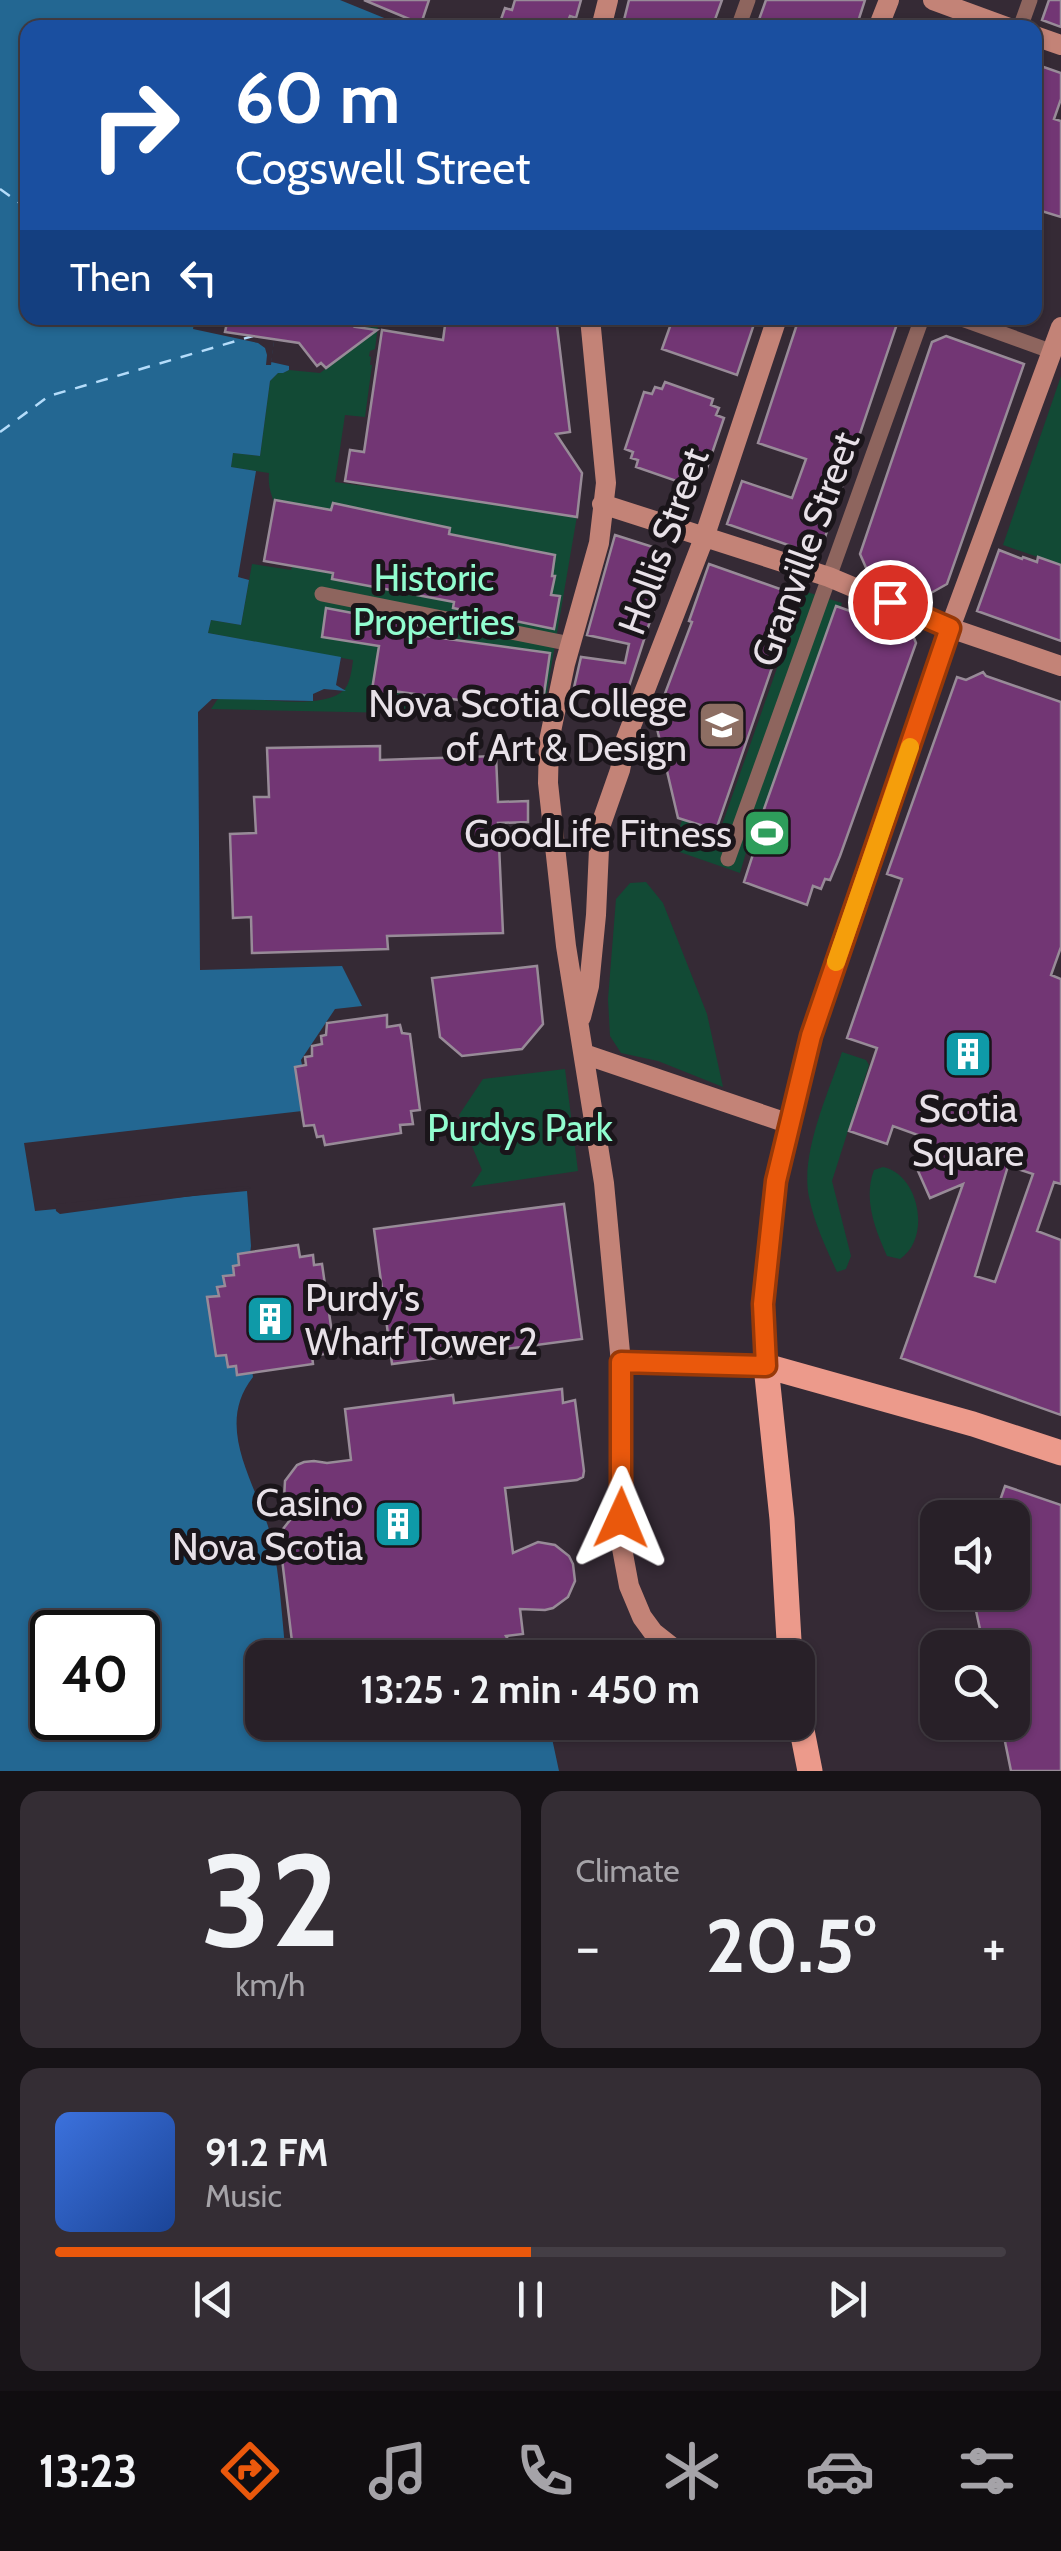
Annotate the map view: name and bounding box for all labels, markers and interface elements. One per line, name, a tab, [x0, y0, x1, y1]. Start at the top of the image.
text: 60 m	[235, 55, 400, 141]
icon: right	[70, 60, 200, 190]
text: Cogswell Street	[235, 141, 530, 195]
icon: left	[171, 250, 226, 305]
text: Then	[70, 254, 151, 301]
street label: Granville Street	[741, 425, 869, 673]
street label: Hollis Street	[608, 441, 719, 641]
park label: Historic Properties	[353, 554, 515, 645]
pin	[848, 560, 933, 645]
icon: arrive	[863, 575, 918, 630]
place label: Nova Scotia College of Art & Design	[368, 680, 687, 771]
school or university icon: Nova Scotia College of Art & Design	[696, 699, 748, 751]
sports icon: GoodLife Fitness	[741, 807, 793, 859]
place label: GoodLife Fitness	[464, 810, 732, 857]
building icon: Scotia Square	[942, 1028, 994, 1080]
place label: Scotia Square	[912, 1085, 1024, 1176]
park label: Purdys Park	[427, 1104, 613, 1151]
place label: Purdy's Wharf Tower 2	[305, 1274, 538, 1365]
building icon: Purdy's Wharf Tower 2	[244, 1293, 296, 1345]
position arrow	[569, 1466, 673, 1570]
place label: Casino Nova Scotia	[172, 1479, 363, 1570]
building icon: Casino Nova Scotia	[372, 1498, 424, 1550]
map controls	[920, 1500, 1030, 1740]
button: sound	[920, 1500, 1030, 1610]
speed limit sign: 40	[30, 1610, 160, 1740]
button: search	[920, 1630, 1030, 1740]
text: 13:25 · 2 min · 450 m	[360, 1666, 700, 1713]
text: 32	[201, 1821, 340, 1979]
text: Climate	[576, 1851, 680, 1890]
text: 20.5°	[706, 1900, 876, 1991]
text: −	[576, 1913, 600, 1980]
text: +	[982, 1913, 1006, 1980]
text: km/h	[235, 1965, 305, 2004]
text: 91.2 FM	[205, 2129, 328, 2176]
text: Music	[205, 2176, 282, 2215]
icon: previous	[186, 2272, 241, 2327]
icon: pause	[503, 2272, 558, 2327]
icon: next	[820, 2272, 875, 2327]
icon: directions	[215, 2436, 285, 2506]
icon: music	[363, 2436, 433, 2506]
icon: phone	[510, 2436, 580, 2506]
icon: climate	[657, 2436, 727, 2506]
icon: car	[805, 2436, 875, 2506]
icon: filters	[952, 2436, 1022, 2506]
text: 13:23	[39, 2444, 138, 2498]

